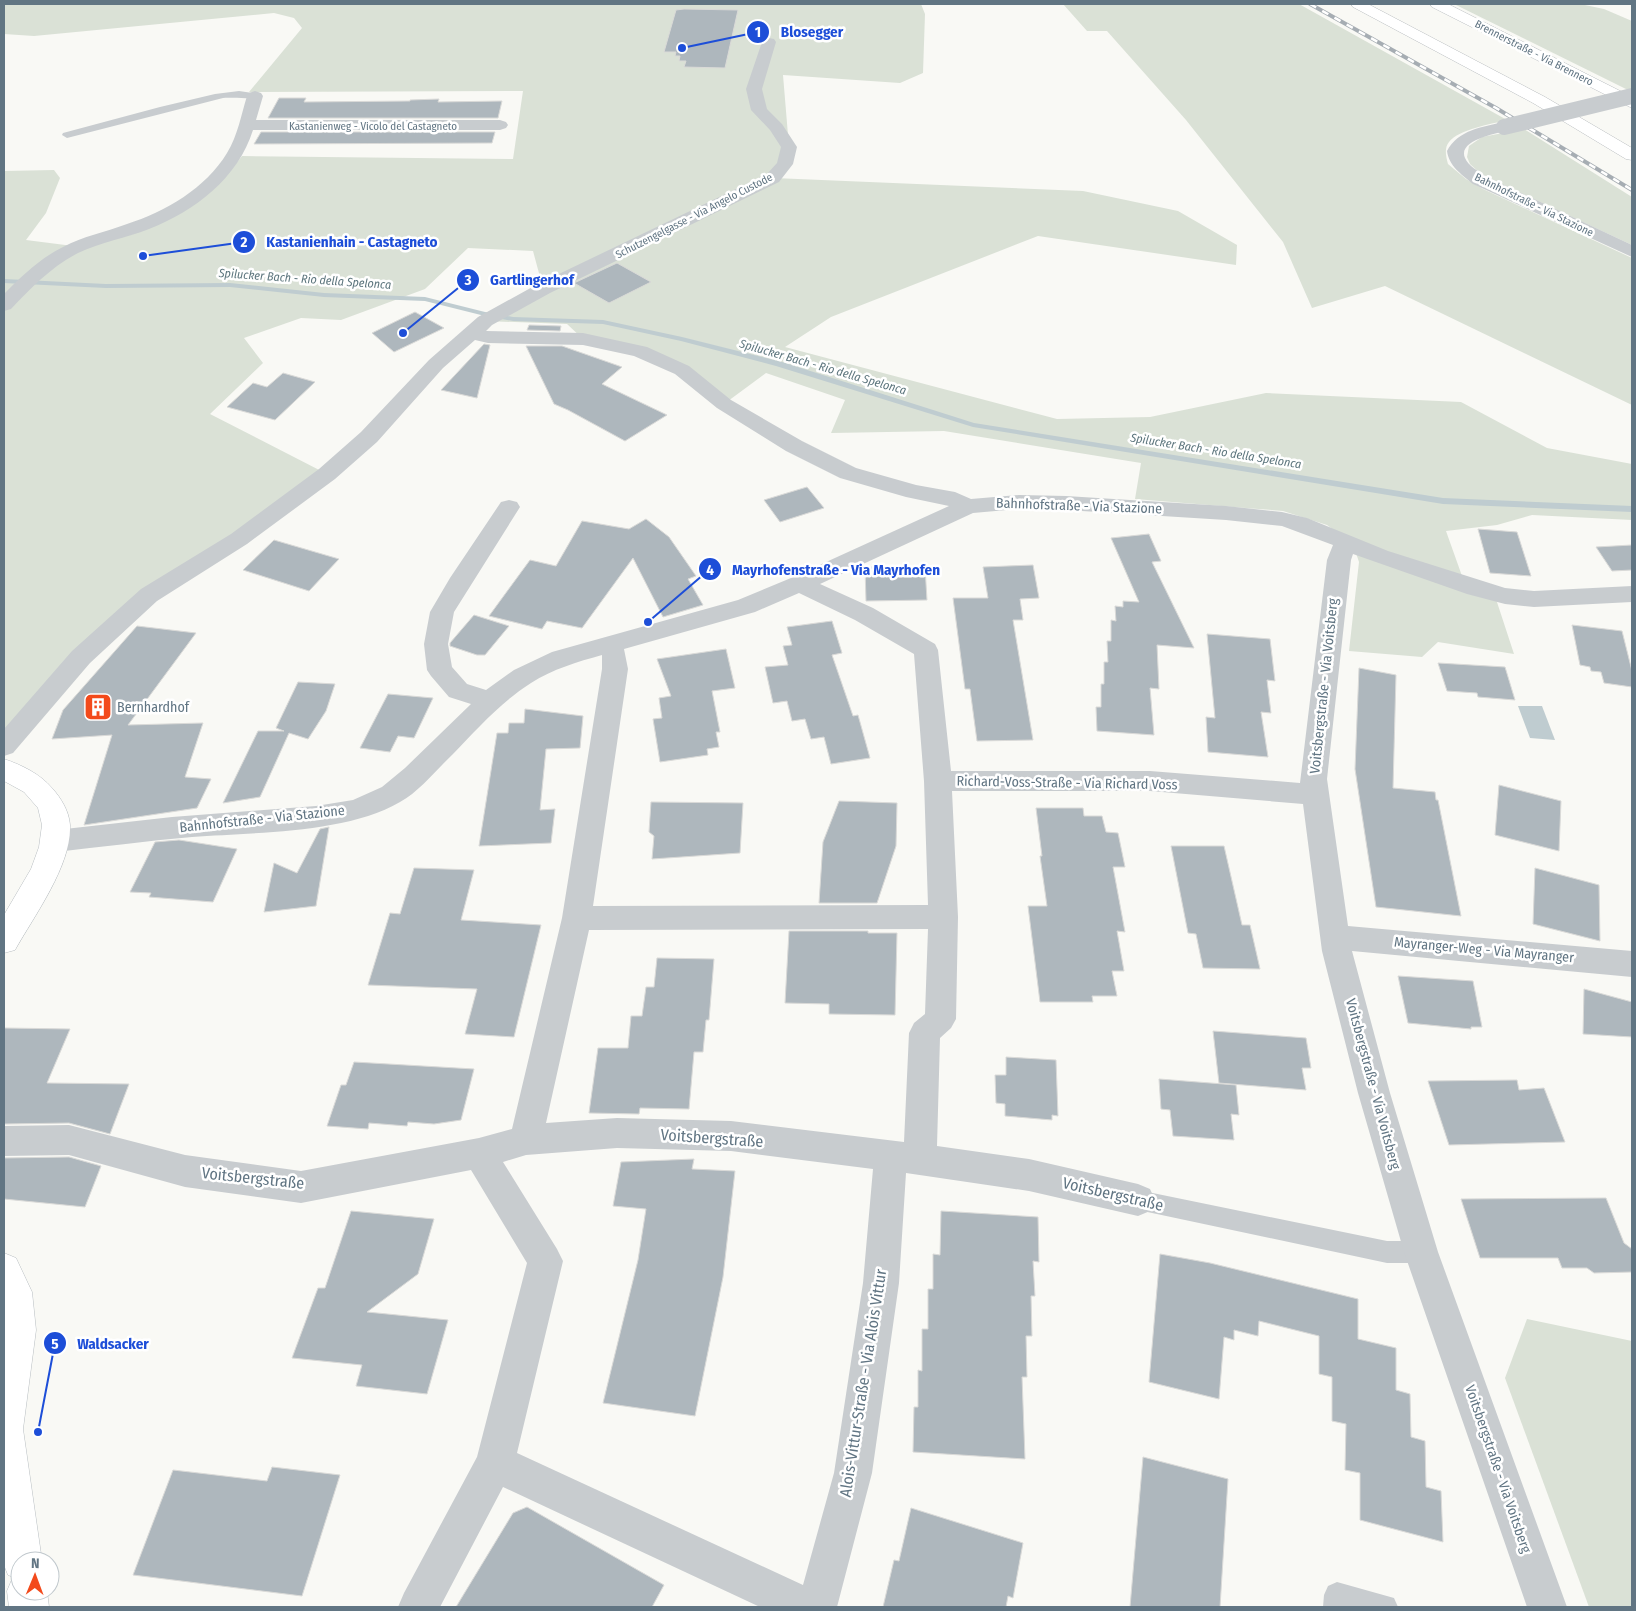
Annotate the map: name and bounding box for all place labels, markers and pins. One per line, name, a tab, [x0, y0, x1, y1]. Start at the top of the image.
callout: Blosegger	[746, 17, 853, 47]
callout: Kastanienhain - Castagneto	[231, 227, 448, 257]
callout: Gartlingerhof	[455, 265, 584, 295]
callout: Mayrhofenstraße - Via Mayrhofen	[697, 554, 950, 584]
building icon: Bernhardhof	[83, 692, 113, 722]
place label: Bernhardhof	[117, 699, 191, 716]
callout: Waldsacker	[43, 1328, 159, 1358]

